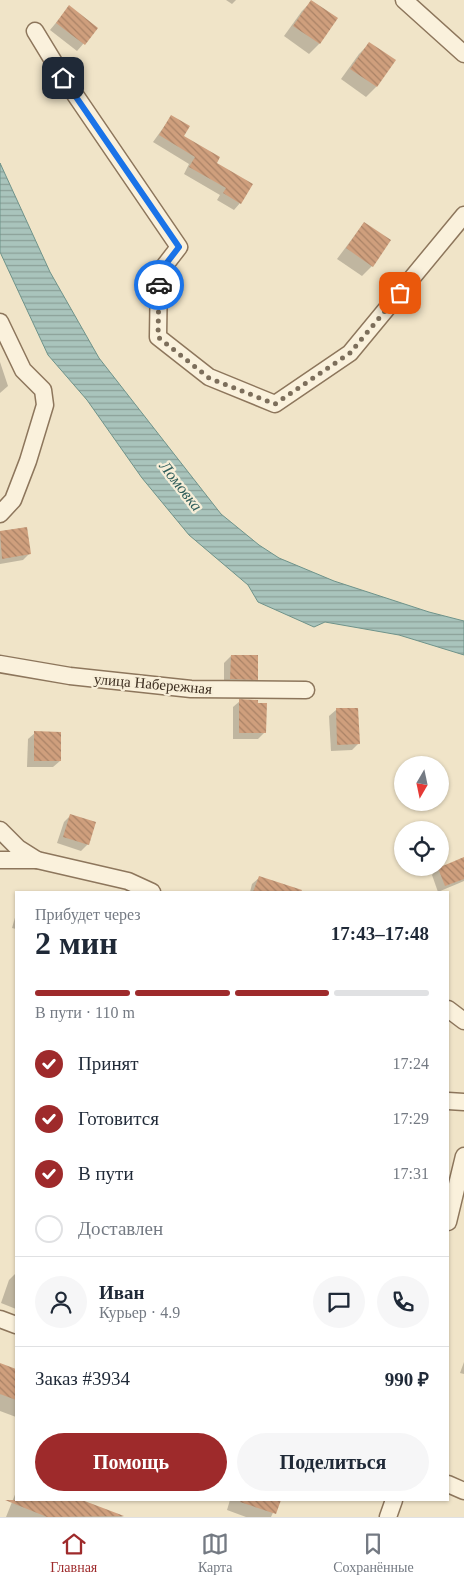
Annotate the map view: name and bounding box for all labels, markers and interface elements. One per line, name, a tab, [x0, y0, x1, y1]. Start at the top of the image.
pin	[42, 57, 84, 99]
icon: home	[49, 64, 77, 92]
courier	[134, 260, 184, 310]
icon: car	[145, 271, 173, 299]
pin	[379, 272, 421, 314]
icon: bag	[386, 279, 414, 307]
water label: Ломовка	[156, 457, 206, 514]
street label: улица Набережная	[93, 671, 213, 697]
north arrow	[394, 756, 449, 811]
map controls	[394, 756, 449, 876]
button: locate	[394, 821, 449, 876]
text: Прибудет через	[35, 906, 141, 923]
text: 17:43–17:48	[331, 923, 429, 944]
text: 2 мин	[35, 925, 118, 961]
text: В пути · 110 m	[35, 1004, 135, 1021]
icon: check	[35, 1050, 63, 1078]
text: Принят	[78, 1053, 139, 1074]
text: 17:24	[393, 1055, 429, 1072]
icon: check	[35, 1105, 63, 1133]
text: Готовится	[78, 1108, 159, 1129]
text: 17:29	[393, 1110, 429, 1127]
icon: check	[35, 1160, 63, 1188]
text: В пути	[78, 1163, 134, 1184]
text: 17:31	[393, 1165, 429, 1182]
text: Доставлен	[78, 1218, 163, 1239]
button: person	[35, 1276, 87, 1328]
button: chat	[313, 1276, 365, 1328]
button: phone	[377, 1276, 429, 1328]
text: Иван	[99, 1282, 145, 1303]
text: Курьер · 4.9	[99, 1304, 180, 1321]
text: Заказ #3934	[35, 1368, 130, 1389]
text: 990 ₽	[385, 1369, 429, 1390]
button: Помощь	[35, 1433, 227, 1491]
button: Поделиться	[237, 1433, 429, 1491]
tab: Главная	[50, 1530, 97, 1576]
tab: Карта	[198, 1530, 233, 1576]
tab: Сохранённые	[333, 1530, 414, 1576]

